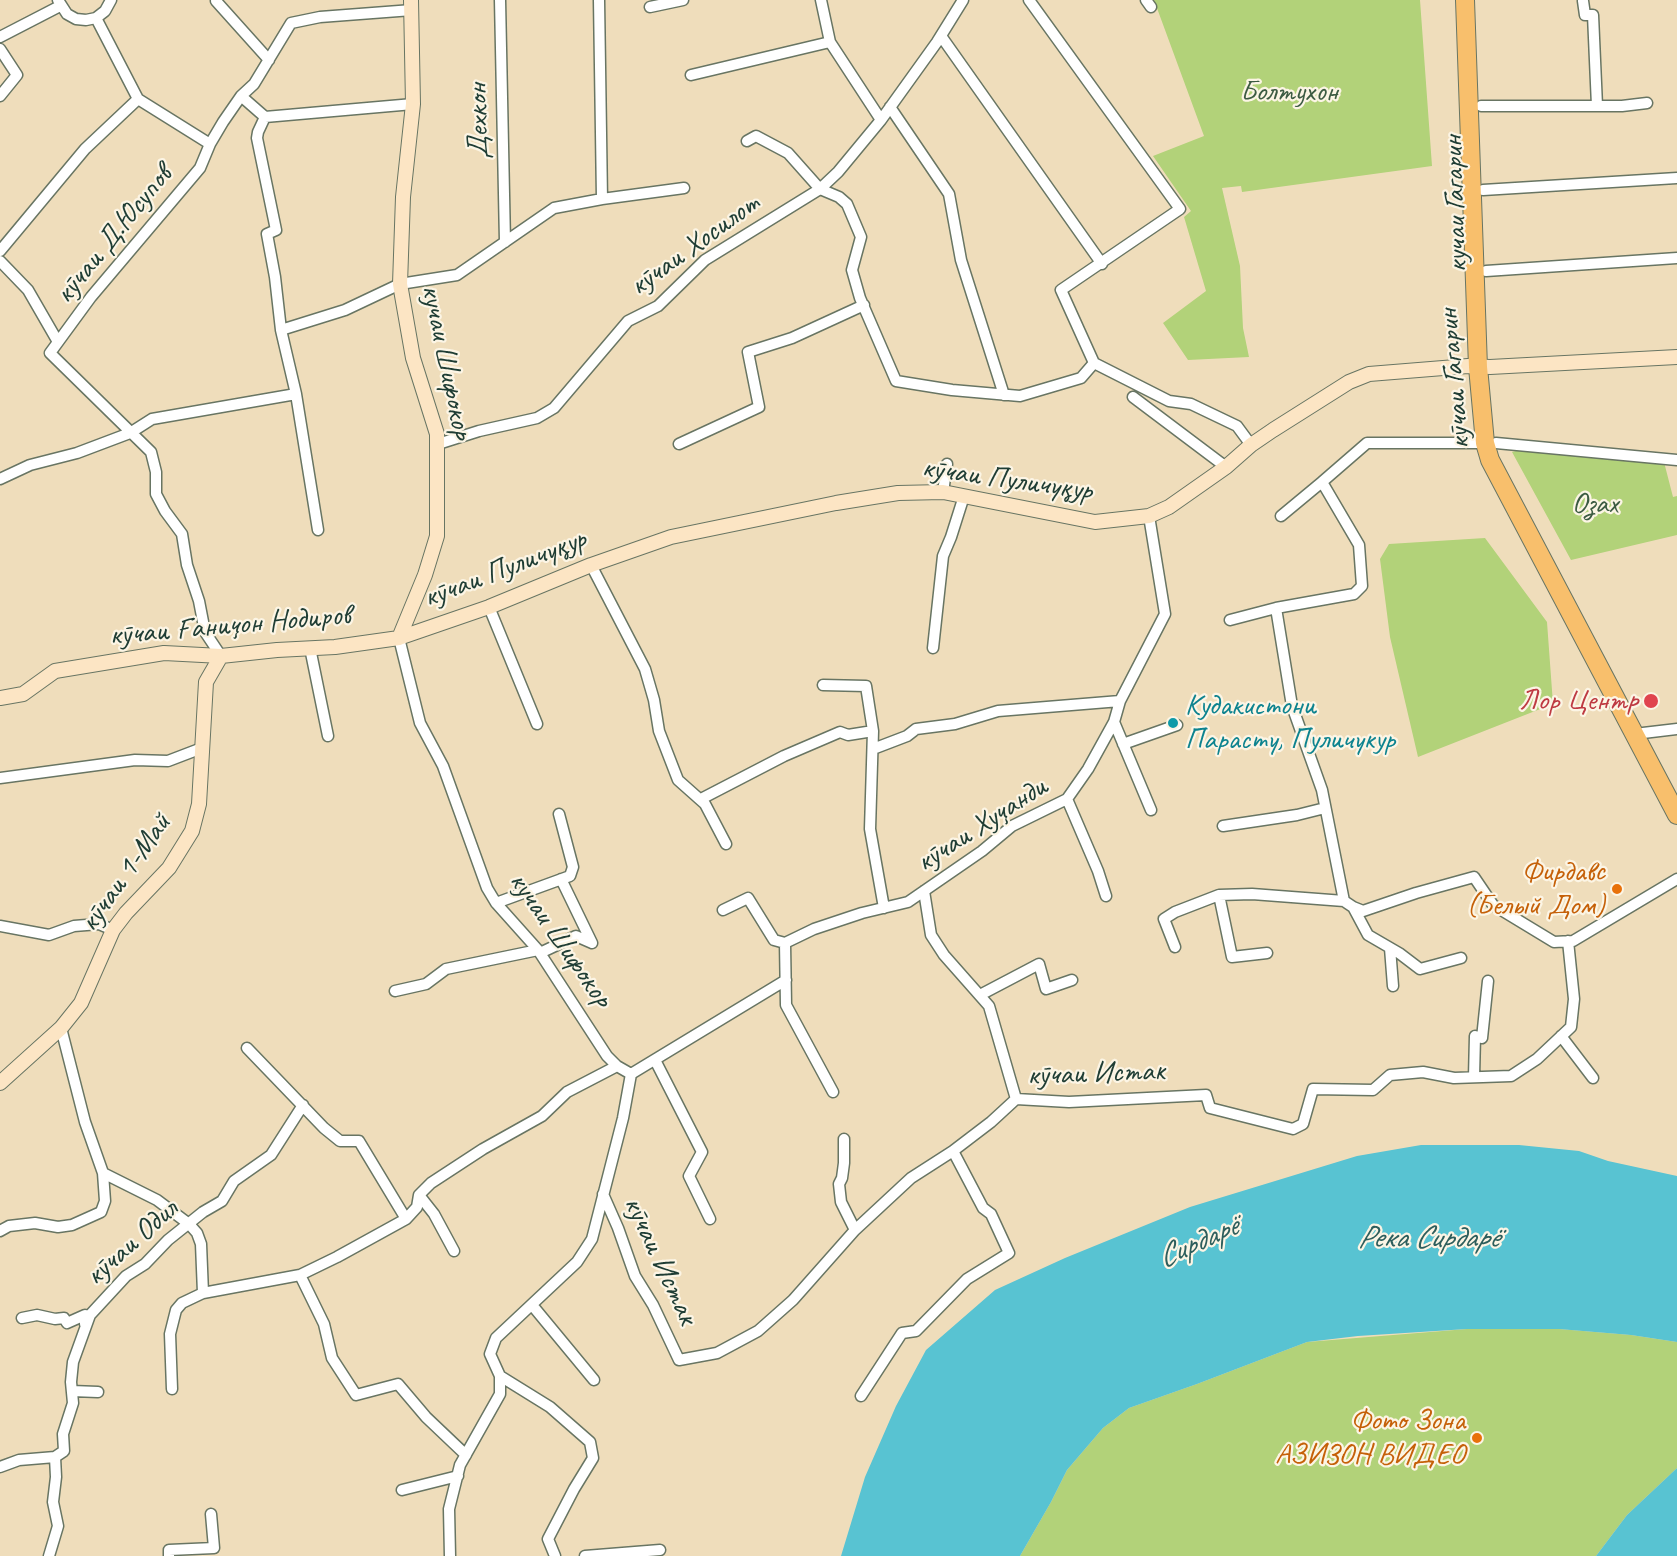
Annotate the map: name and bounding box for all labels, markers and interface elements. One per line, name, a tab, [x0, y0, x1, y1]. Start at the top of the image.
park label: Болтухон	[1240, 74, 1338, 110]
street label: Дехкон	[460, 83, 498, 159]
street label: кучаи Гагарин	[1436, 135, 1476, 273]
street label: кӯчаи Д.Юсупов	[47, 159, 181, 311]
street label: кӯчаи Хосилот	[623, 186, 767, 304]
street label: кучаи Шифокор	[412, 281, 480, 443]
street label: кӯчаи Гагарин	[1431, 307, 1479, 451]
street label: кӯчаи Пуличуқур	[920, 450, 1094, 510]
park label: Озах	[1572, 486, 1618, 522]
street label: кӯчаи Пуличуқур	[418, 521, 592, 617]
street label: кӯчаи Ғаниҷон Нодиров	[108, 598, 352, 654]
place label: Лор Центр	[1519, 683, 1638, 719]
place label: Кудакистони Парасту, Пуличукур	[1185, 688, 1395, 758]
marker: Лор Центр	[1642, 692, 1660, 710]
marker: Кудакистони Парасту, Пуличукур	[1166, 716, 1180, 730]
street label: кӯчаи Хуҷанди	[910, 769, 1054, 881]
street label: кӯчаи 1-Май	[72, 807, 180, 939]
place label: Фирдавс (Белый Дом)	[1466, 854, 1605, 924]
street label: кучаи Шифокор	[500, 865, 620, 1015]
marker: Фирдавс (Белый Дом)	[1610, 882, 1624, 896]
street label: кӯчаи Истак	[1027, 1054, 1165, 1094]
street label: кӯчаи Истак	[615, 1191, 705, 1331]
street label: кӯчаи Одил	[78, 1192, 186, 1294]
water label: Сирдарё	[1152, 1208, 1244, 1278]
water label: Река Сирдарё	[1358, 1220, 1498, 1258]
place label: Фото Зона АЗИЗОН ВИДЕО	[1275, 1403, 1465, 1474]
marker: Фото Зона АЗИЗОН ВИДЕО	[1470, 1431, 1484, 1445]

